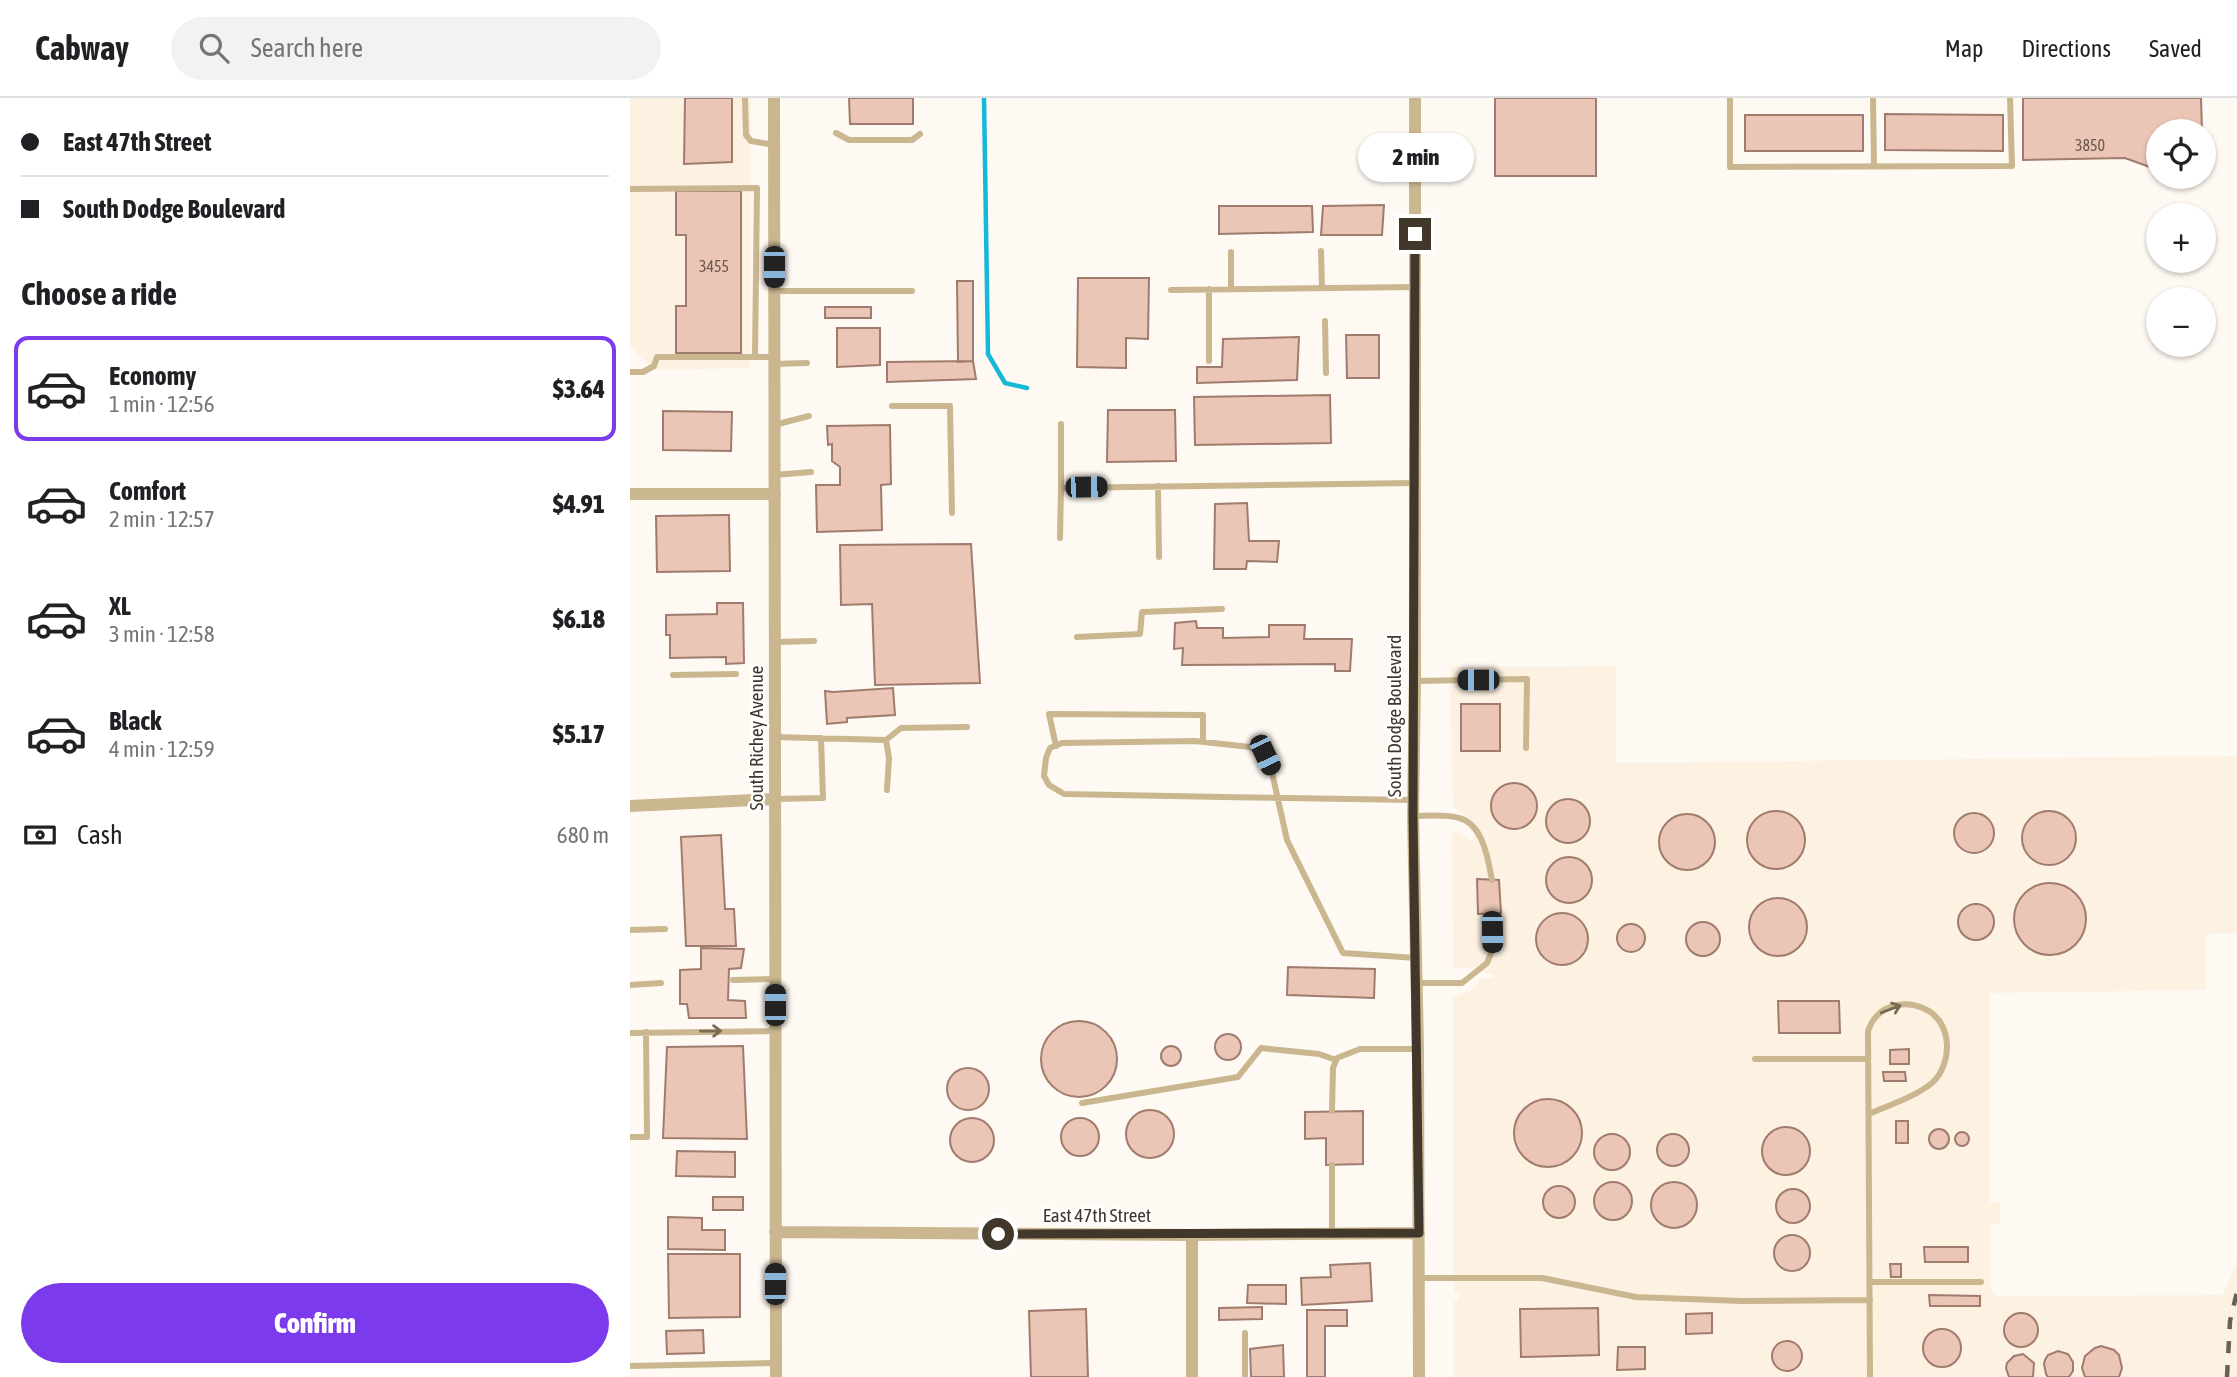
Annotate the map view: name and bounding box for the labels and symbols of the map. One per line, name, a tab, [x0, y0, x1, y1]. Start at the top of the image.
callout: 2 min	[1357, 132, 1473, 181]
house number: 3850	[2075, 136, 2105, 154]
route end	[1399, 218, 1431, 250]
car	[764, 246, 785, 288]
house number: 3455	[699, 257, 729, 275]
car	[1065, 476, 1108, 498]
street label: South Dodge Boulevard	[1383, 635, 1405, 797]
street label: South Richey Avenue	[745, 666, 767, 810]
car	[1458, 670, 1500, 691]
car	[1247, 732, 1284, 778]
car	[1482, 911, 1503, 953]
car	[765, 984, 786, 1026]
one-way arrow	[1880, 1001, 1901, 1014]
one-way arrow	[699, 1025, 722, 1038]
street label: East 47th Street	[1043, 1204, 1151, 1226]
route start	[982, 1218, 1014, 1250]
car	[765, 1263, 786, 1305]

